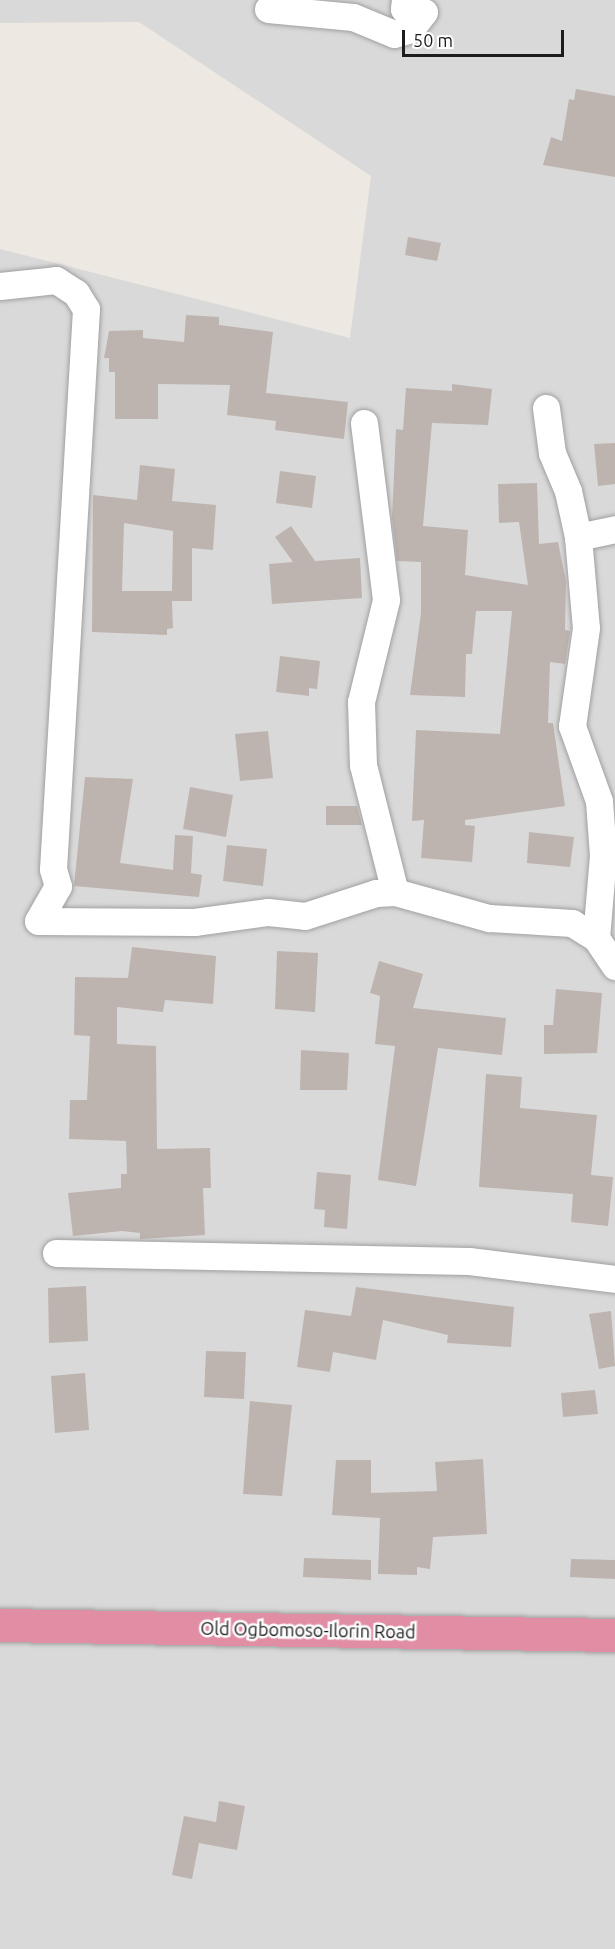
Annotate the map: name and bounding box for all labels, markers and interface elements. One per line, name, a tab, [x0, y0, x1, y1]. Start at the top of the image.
scale bar	[405, 18, 567, 56]
text: 50 m	[413, 30, 453, 50]
street label: Old Ogbomoso-Ilorin Road	[200, 1617, 416, 1643]

